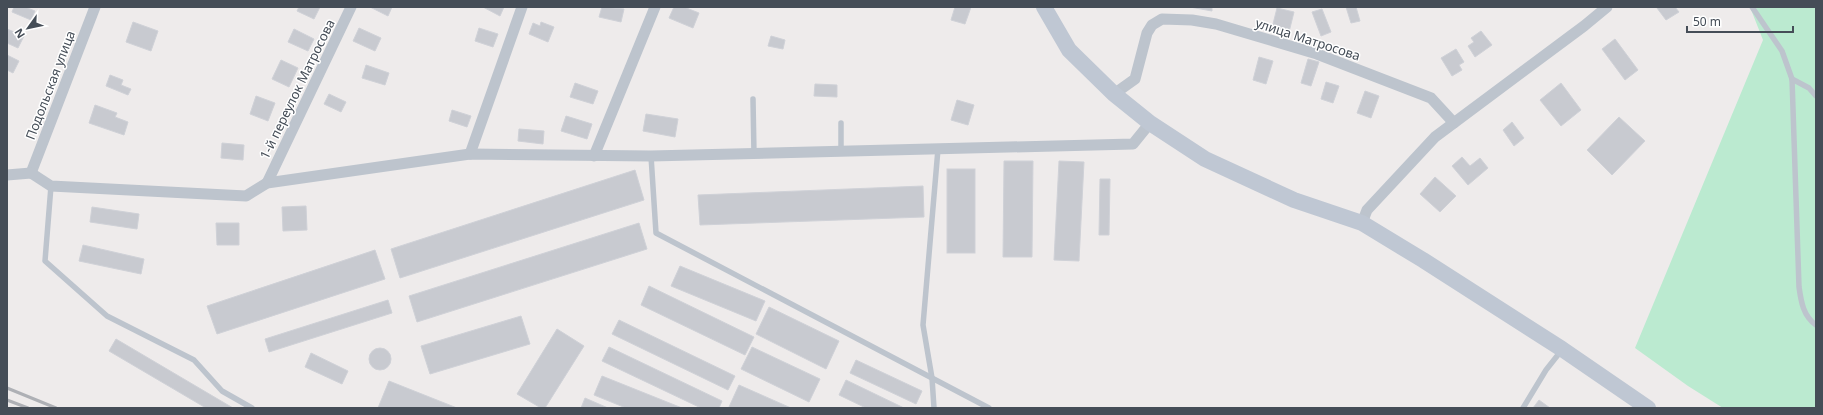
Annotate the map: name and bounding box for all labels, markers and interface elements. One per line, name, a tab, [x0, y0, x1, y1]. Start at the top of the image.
north arrow	[8, 8, 48, 48]
scale bar	[1687, 8, 1793, 34]
text: 50 m	[1693, 13, 1721, 30]
street label: улица Матросова	[1253, 14, 1363, 64]
street label: 1-й переулок Матросова	[255, 16, 339, 162]
text: N	[10, 26, 28, 42]
street label: Подольская улица	[21, 28, 79, 142]

